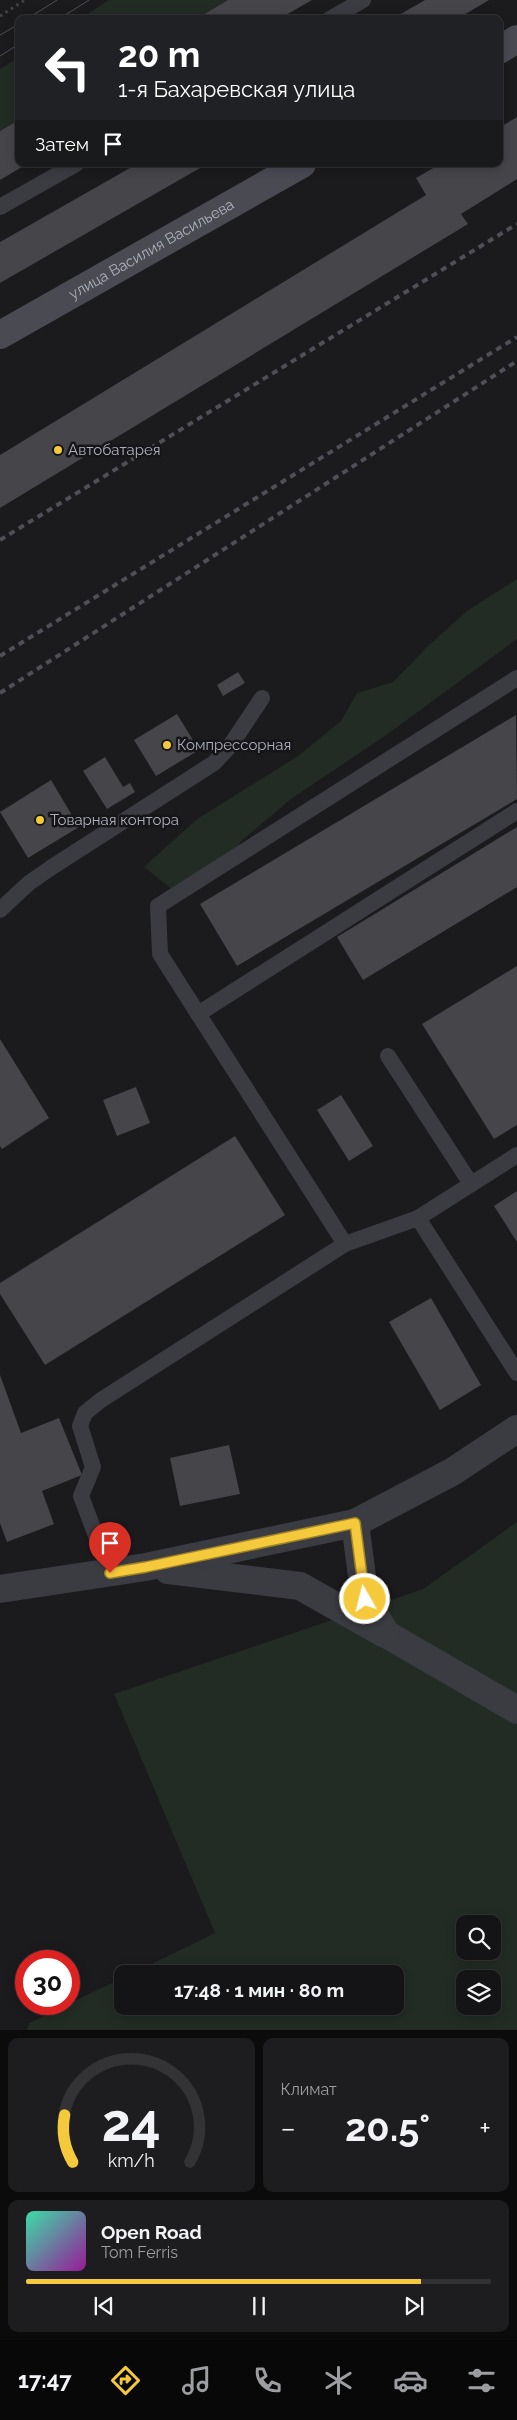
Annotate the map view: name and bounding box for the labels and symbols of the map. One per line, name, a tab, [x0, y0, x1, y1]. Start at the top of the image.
street label: улица Василия Васильева	[66, 195, 237, 303]
place label: Автобатарея	[68, 441, 161, 459]
marker: Автобатарея	[52, 444, 64, 456]
place label: Компрессорная	[177, 736, 291, 754]
marker: Компрессорная	[161, 739, 173, 751]
place label: Товарная контора	[50, 811, 179, 829]
marker: Товарная контора	[34, 814, 46, 826]
pin	[89, 1522, 131, 1573]
position arrow	[338, 1572, 390, 1624]
speed limit sign: 30	[15, 1950, 80, 2015]

